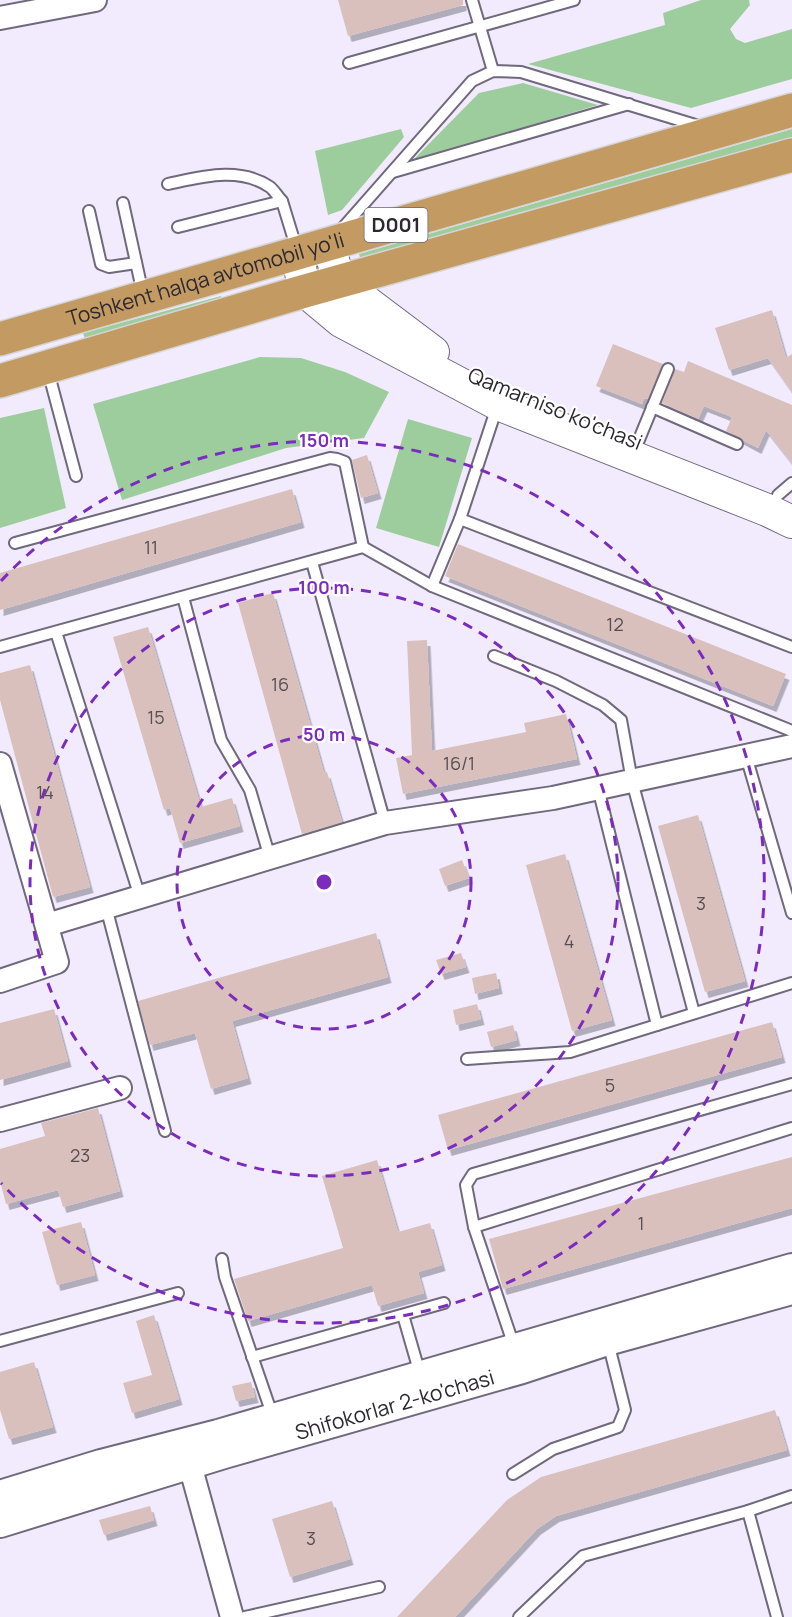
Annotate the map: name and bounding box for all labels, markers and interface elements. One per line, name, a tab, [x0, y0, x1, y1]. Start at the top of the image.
road number: D001	[364, 208, 428, 242]
street label: Toshkent halqa avtomobil yo'li	[63, 225, 347, 332]
street label: Qamarniso ko'chasi	[464, 360, 647, 456]
text: 150 m	[299, 428, 349, 452]
house number: 11	[144, 535, 158, 559]
text: 100 m	[298, 575, 350, 599]
house number: 12	[606, 612, 624, 636]
house number: 16	[271, 672, 289, 696]
house number: 15	[147, 705, 165, 729]
text: 50 m	[303, 722, 345, 746]
house number: 16/1	[443, 751, 475, 775]
house number: 14	[36, 780, 54, 804]
centre of rings	[314, 872, 334, 892]
house number: 3	[696, 891, 706, 915]
house number: 4	[564, 929, 574, 953]
house number: 5	[605, 1073, 615, 1097]
house number: 23	[70, 1143, 90, 1167]
house number: 1	[637, 1211, 645, 1235]
street label: Shifokorlar 2-ko'chasi	[292, 1363, 497, 1446]
house number: 3	[306, 1526, 316, 1550]

